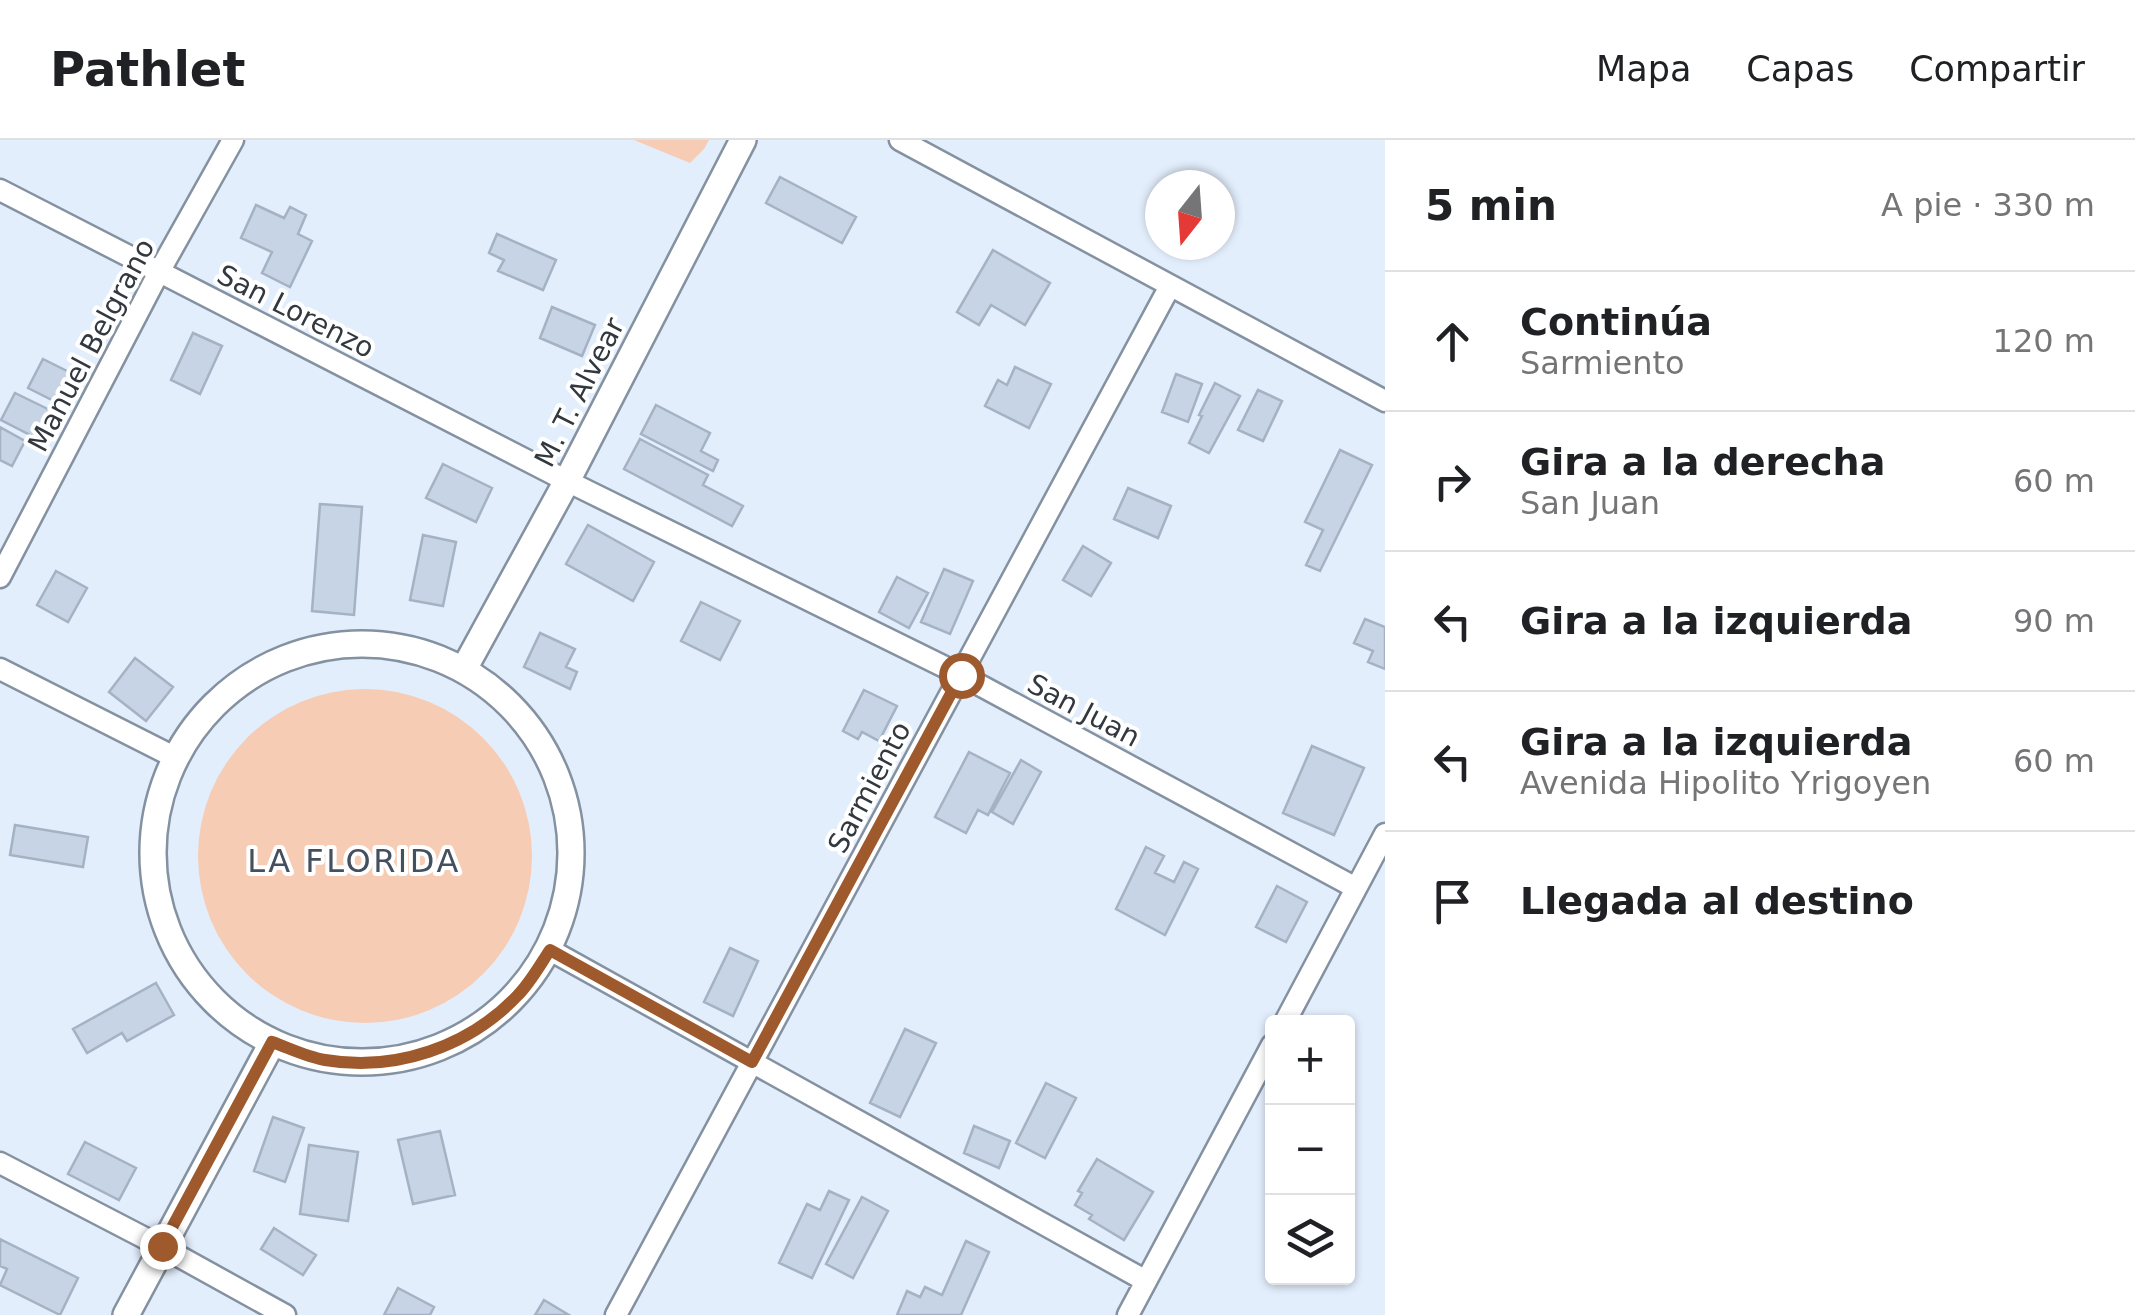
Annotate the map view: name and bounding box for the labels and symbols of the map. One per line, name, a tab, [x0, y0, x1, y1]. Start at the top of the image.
north arrow	[1145, 170, 1235, 260]
street label: Manuel Belgrano	[21, 233, 161, 457]
street label: San Lorenzo	[212, 258, 380, 365]
street label: M. T. Alvear	[528, 312, 631, 472]
route start	[939, 653, 985, 699]
street label: San Juan	[1022, 667, 1146, 754]
street label: Sarmiento	[821, 716, 918, 859]
district label: LA FLORIDA	[247, 842, 461, 880]
route end	[140, 1224, 186, 1270]

